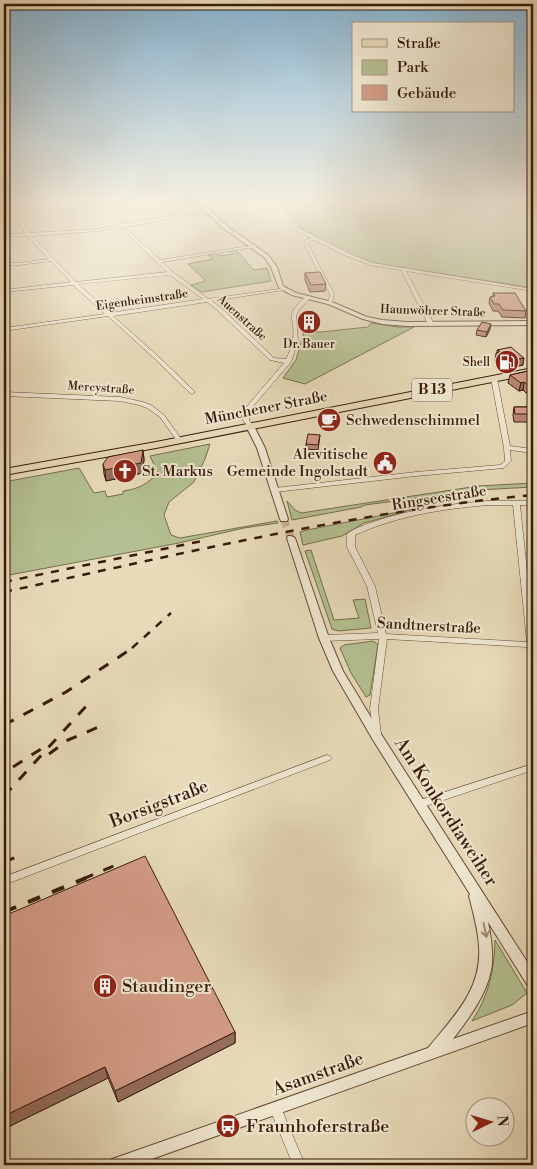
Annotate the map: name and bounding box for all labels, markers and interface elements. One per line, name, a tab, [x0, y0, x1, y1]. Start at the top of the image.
legend	[352, 22, 514, 112]
text: Straße	[397, 34, 441, 53]
text: Park	[397, 58, 429, 77]
text: Gebäude	[397, 84, 456, 103]
street label: Eigenheimstraße	[95, 286, 189, 314]
street label: Auenstraße	[213, 291, 270, 344]
street label: Haunwöhrer Straße	[380, 302, 486, 320]
building icon: Dr. Bauer	[296, 309, 322, 335]
place label: Dr. Bauer	[283, 337, 335, 352]
fuel station icon: Shell	[494, 349, 520, 375]
place label: Shell	[463, 355, 490, 370]
street label: Mercystraße	[67, 378, 135, 398]
road number: B 13	[412, 378, 452, 402]
street label: Münchener Straße	[203, 387, 329, 429]
cafe icon: Schwedenschimmel	[316, 407, 342, 433]
place label: Schwedenschimmel	[346, 411, 481, 430]
place label: Alevitische Gemeinde Ingolstadt	[227, 445, 369, 481]
public building icon: Alevitische Gemeinde Ingolstadt	[372, 450, 398, 476]
church icon: St. Markus	[112, 458, 138, 484]
place label: St. Markus	[142, 462, 213, 481]
street label: Ringseestraße	[390, 481, 488, 515]
street label: Sandtnerstraße	[377, 614, 481, 638]
street label: Am Konkordiaweiher	[389, 732, 503, 891]
street label: Borsigstraße	[105, 775, 212, 834]
one-way arrow	[480, 922, 490, 938]
building icon: Staudinger	[92, 973, 118, 999]
place label: Staudinger	[122, 975, 211, 998]
street label: Asamstraße	[268, 1047, 367, 1101]
north arrow	[464, 1096, 514, 1146]
bus stop icon: Fraunhoferstraße	[215, 1113, 241, 1139]
place label: Fraunhoferstraße	[246, 1115, 389, 1138]
text: N	[493, 1115, 511, 1127]

